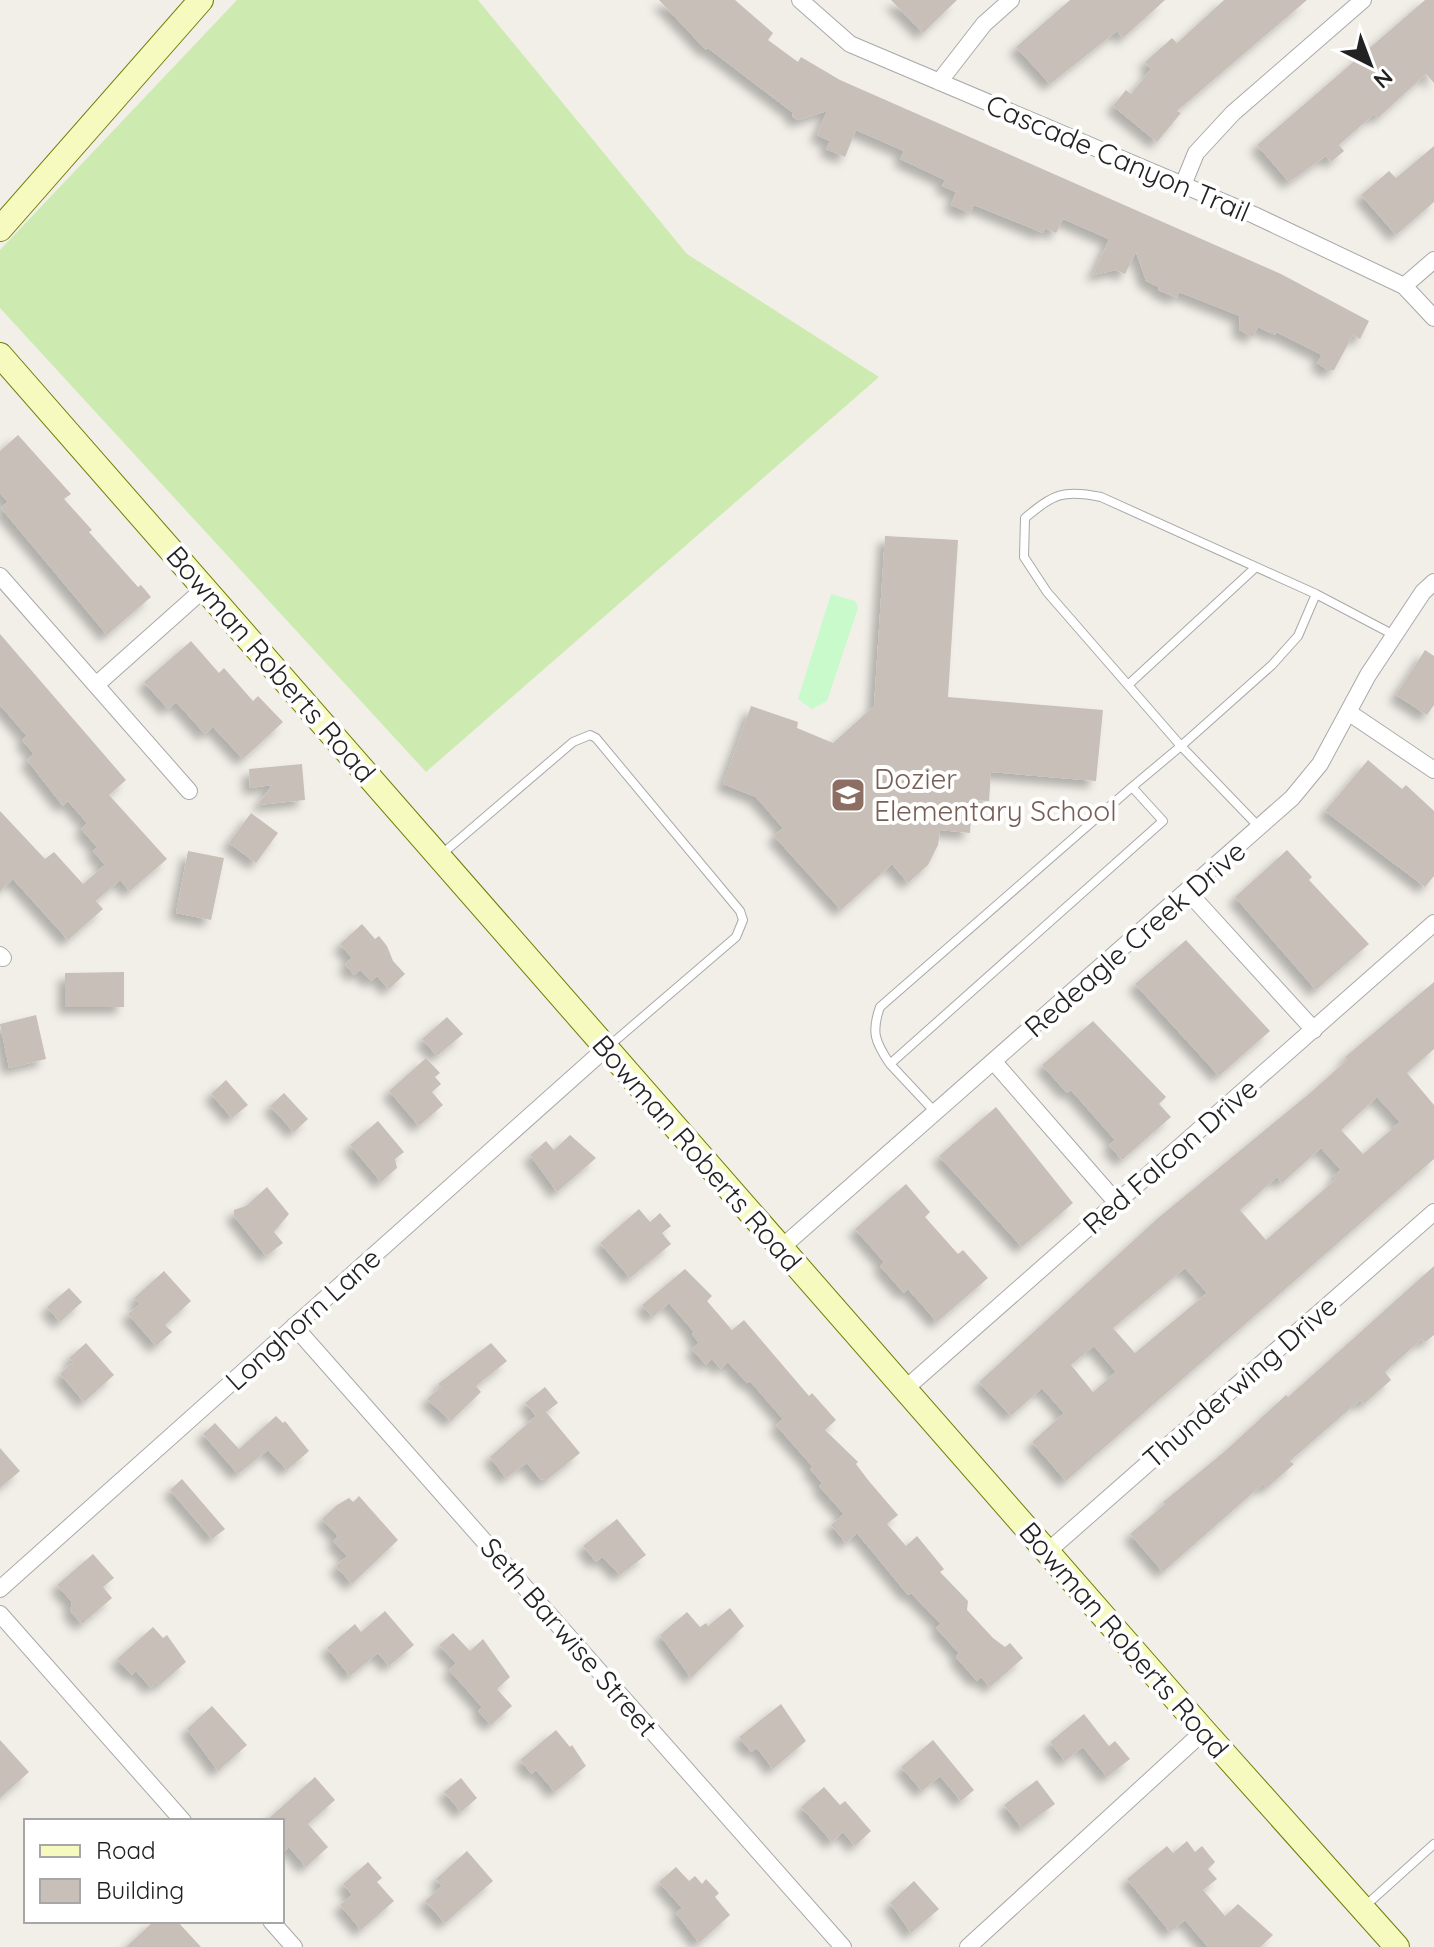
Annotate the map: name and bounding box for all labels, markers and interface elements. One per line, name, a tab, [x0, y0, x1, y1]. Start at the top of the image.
north arrow	[1330, 24, 1410, 104]
text: N	[1368, 63, 1399, 95]
street label: Cascade Canyon Trail	[981, 86, 1255, 229]
street label: Bowman Roberts Road	[159, 538, 384, 789]
place label: Dozier Elementary School	[874, 761, 1117, 828]
school or university icon: Dozier Elementary School	[829, 776, 867, 814]
street label: Redeagle Creek Drive	[1017, 833, 1252, 1044]
street label: Bowman Roberts Road	[585, 1027, 810, 1278]
street label: Red Falcon Drive	[1075, 1070, 1264, 1241]
street label: Longhorn Lane	[218, 1240, 387, 1397]
street label: Thunderwing Drive	[1135, 1288, 1344, 1475]
street label: Bowman Roberts Road	[1012, 1514, 1237, 1765]
street label: Seth Barwise Street	[473, 1530, 665, 1743]
legend	[24, 1819, 284, 1923]
text: Road	[96, 1835, 156, 1865]
text: Building	[96, 1875, 184, 1905]

